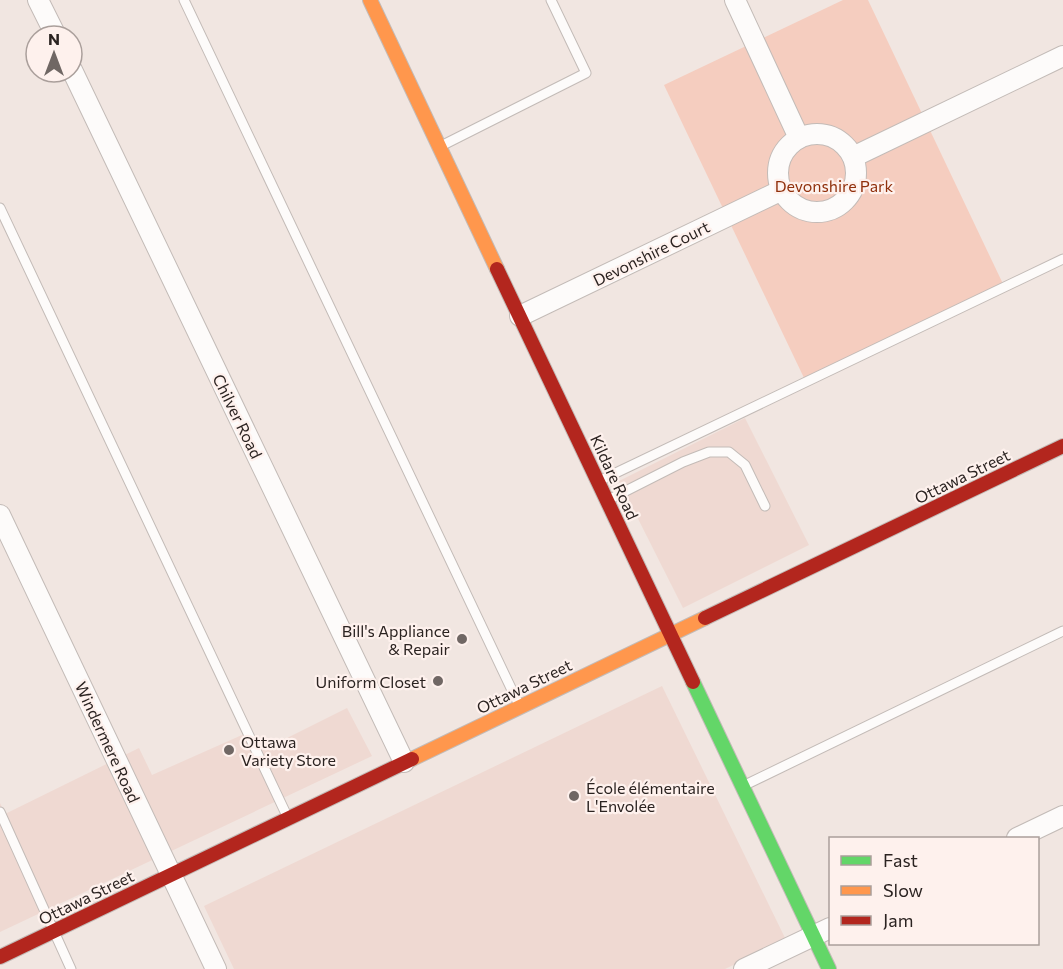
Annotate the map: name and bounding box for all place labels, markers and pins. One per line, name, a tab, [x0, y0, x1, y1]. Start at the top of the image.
place label: Bill's Appliance & Repair	[342, 621, 451, 658]
marker: Bill's Appliance & Repair	[455, 632, 469, 646]
place label: Uniform Closet	[316, 672, 426, 691]
marker: Uniform Closet	[431, 674, 445, 688]
place label: Ottawa Variety Store	[241, 732, 336, 769]
marker: Ottawa Variety Store	[222, 743, 236, 757]
place label: École élémentaire L'Envolée	[586, 778, 715, 815]
marker: École élémentaire L'Envolée	[567, 789, 581, 803]

